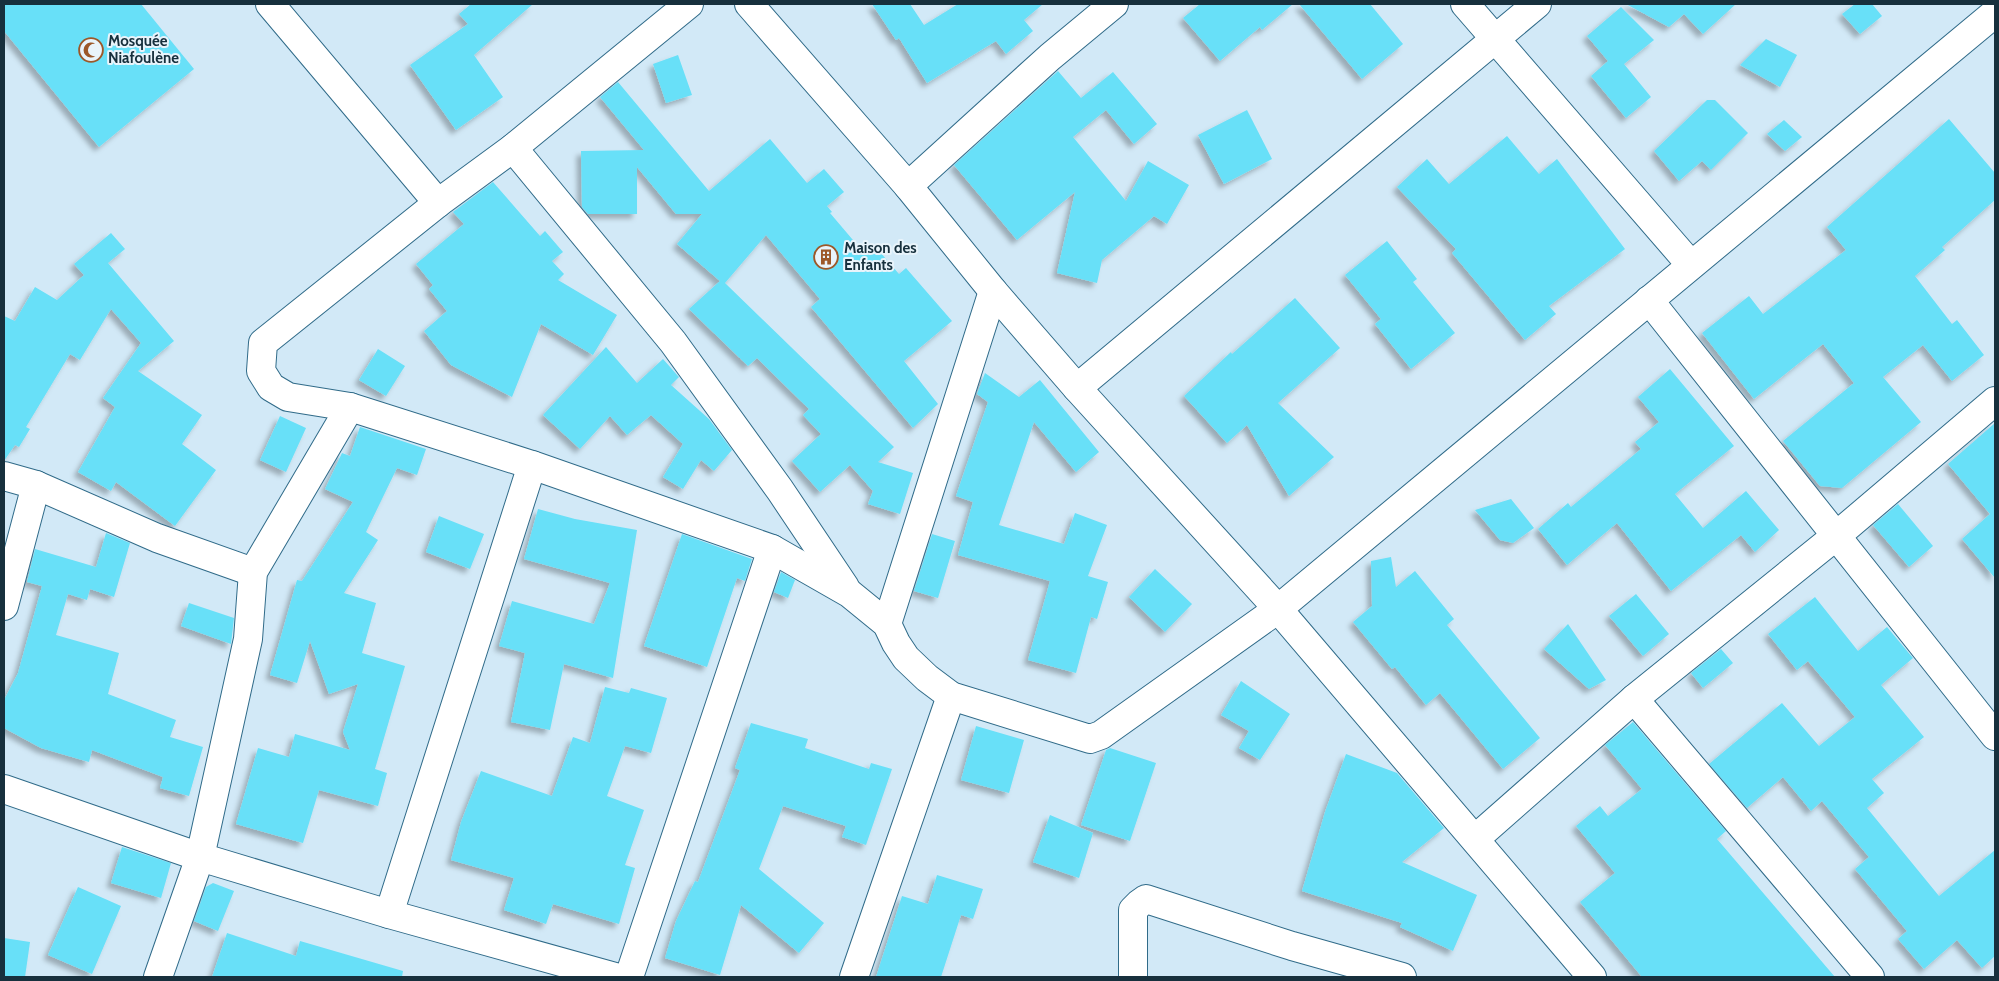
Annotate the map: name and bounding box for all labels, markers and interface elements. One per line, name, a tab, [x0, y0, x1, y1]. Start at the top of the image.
place label: Mosquée Niafoulène	[108, 32, 179, 67]
mosque icon: Mosquée Niafoulène	[78, 37, 104, 63]
place label: Maison des Enfants	[844, 239, 917, 274]
building icon: Maison des Enfants	[813, 244, 839, 270]

